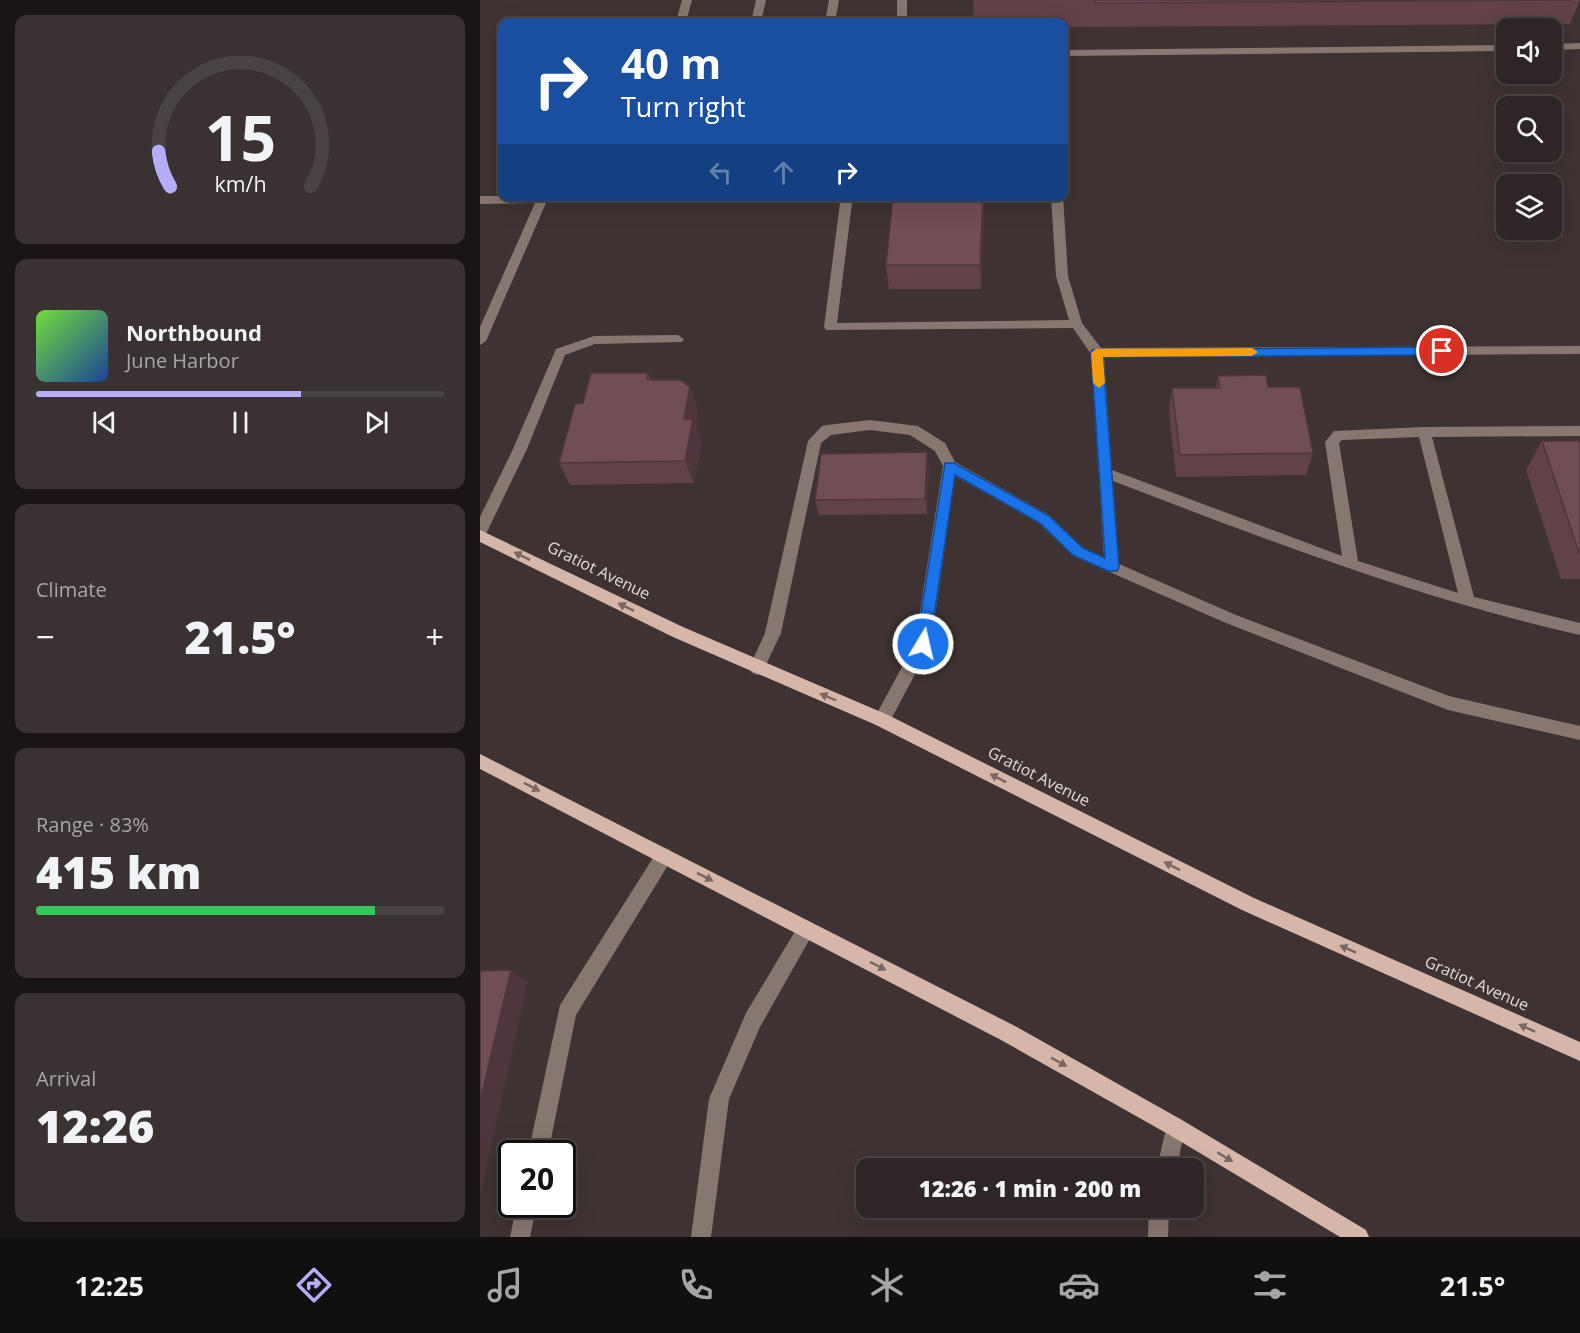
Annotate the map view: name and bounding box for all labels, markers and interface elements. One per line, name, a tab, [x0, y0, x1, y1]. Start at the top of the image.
map controls	[1496, 18, 1562, 240]
button: sound	[1496, 18, 1562, 84]
text: 40 m	[621, 34, 721, 91]
icon: right	[522, 42, 600, 120]
text: Turn right	[621, 88, 746, 125]
text: 15	[204, 94, 276, 179]
button: search	[1496, 96, 1562, 162]
icon: left	[704, 156, 737, 189]
icon: ahead	[767, 156, 800, 189]
icon: right	[830, 156, 863, 189]
text: km/h	[214, 169, 266, 198]
button: layers	[1496, 174, 1562, 240]
text: Northbound	[126, 317, 262, 347]
pin	[1416, 325, 1467, 376]
icon: arrive	[1425, 334, 1458, 367]
text: June Harbor	[126, 347, 239, 374]
icon: previous	[88, 406, 121, 439]
icon: pause	[224, 406, 257, 439]
icon: next	[360, 406, 393, 439]
street label: Gratiot Avenue	[544, 536, 654, 604]
one-way arrow	[514, 552, 531, 561]
text: Climate	[36, 576, 107, 603]
one-way arrow	[617, 602, 634, 611]
text: 21.5°	[184, 606, 296, 667]
position arrow	[891, 612, 955, 676]
text: −	[36, 614, 55, 659]
text: +	[425, 614, 444, 659]
one-way arrow	[819, 692, 837, 702]
street label: Gratiot Avenue	[984, 741, 1094, 811]
one-way arrow	[989, 774, 1006, 783]
one-way arrow	[523, 782, 541, 792]
text: Range · 83%	[36, 811, 149, 838]
text: 415 km	[36, 841, 201, 902]
one-way arrow	[1163, 861, 1180, 871]
one-way arrow	[697, 872, 714, 882]
one-way arrow	[1340, 944, 1357, 953]
street label: Gratiot Avenue	[1421, 950, 1533, 1016]
one-way arrow	[870, 962, 887, 971]
one-way arrow	[1517, 1023, 1535, 1033]
one-way arrow	[1051, 1056, 1067, 1067]
text: Arrival	[36, 1065, 96, 1092]
text: 12:26	[36, 1095, 154, 1156]
speed limit sign: 20	[498, 1140, 576, 1218]
one-way arrow	[1217, 1152, 1234, 1162]
text: 12:26 · 1 min · 200 m	[919, 1173, 1141, 1203]
icon: directions	[293, 1264, 335, 1306]
icon: music	[484, 1264, 526, 1306]
icon: phone	[675, 1264, 717, 1306]
icon: climate	[866, 1264, 908, 1306]
icon: car	[1058, 1264, 1100, 1306]
icon: filters	[1249, 1264, 1291, 1306]
text: 12:25	[75, 1267, 144, 1304]
text: 21.5°	[1440, 1267, 1505, 1304]

